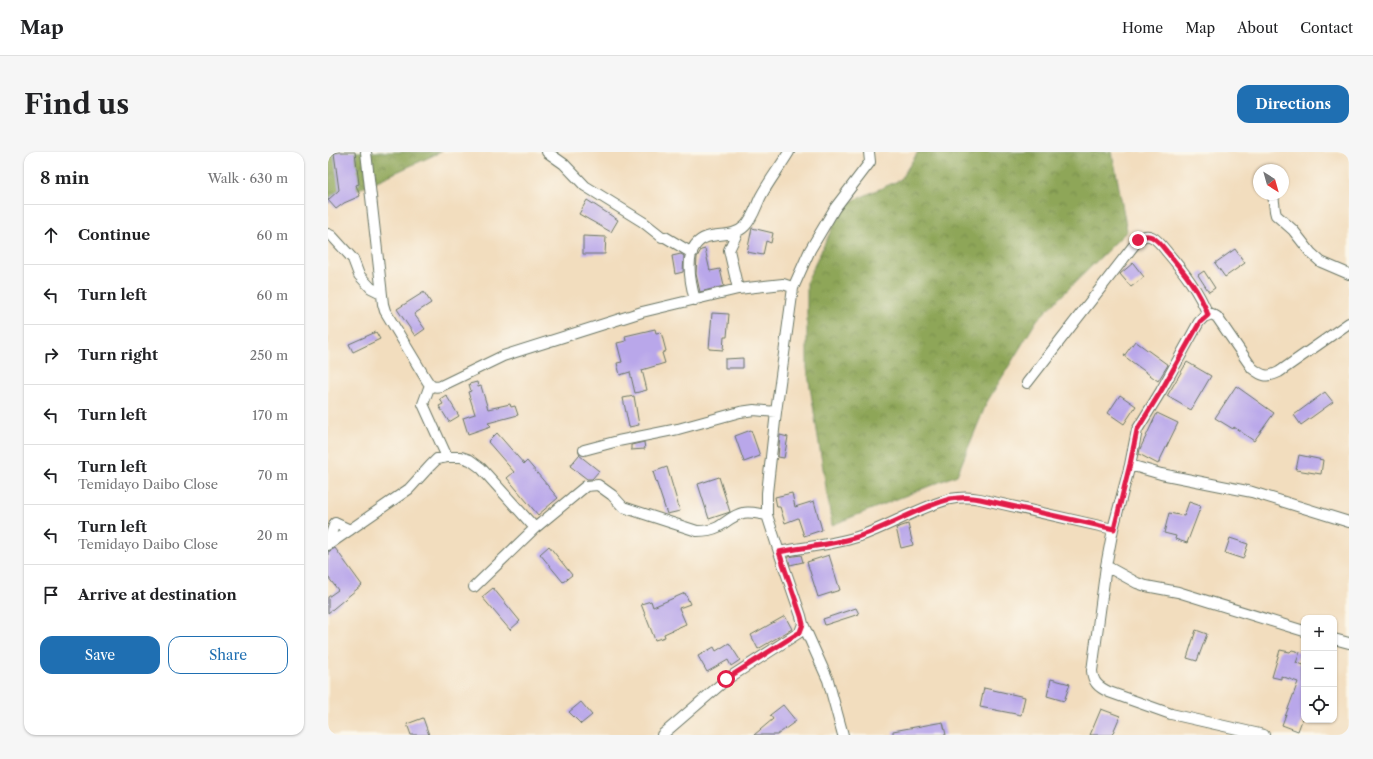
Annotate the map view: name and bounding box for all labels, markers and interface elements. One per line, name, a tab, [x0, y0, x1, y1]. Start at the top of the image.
text: Map	[20, 16, 64, 39]
text: Home	[1122, 19, 1163, 37]
text: Map	[1185, 19, 1215, 37]
text: About	[1237, 19, 1278, 37]
text: Contact	[1300, 19, 1353, 37]
button: Directions	[1237, 85, 1349, 123]
text: Find us	[24, 87, 129, 121]
north arrow	[1253, 164, 1289, 200]
text: 8 min	[40, 168, 89, 188]
text: Walk · 630 m	[208, 170, 288, 186]
icon: ahead	[40, 224, 62, 246]
text: Continue	[78, 225, 150, 244]
text: 60 m	[257, 227, 288, 243]
route end	[1129, 231, 1147, 249]
icon: left	[40, 284, 62, 306]
text: Turn left	[78, 285, 147, 304]
text: 60 m	[257, 287, 288, 303]
icon: right	[40, 344, 62, 366]
text: Turn right	[78, 345, 158, 364]
text: 250 m	[250, 347, 288, 363]
icon: left	[40, 404, 62, 426]
text: Turn left	[78, 405, 147, 424]
text: 170 m	[252, 407, 288, 423]
text: Turn left	[78, 457, 147, 476]
icon: left	[40, 464, 62, 486]
text: 70 m	[258, 467, 288, 483]
text: Temidayo Daibo Close	[78, 476, 218, 492]
text: Turn left	[78, 517, 147, 536]
icon: left	[40, 524, 62, 546]
text: 20 m	[257, 527, 288, 543]
text: Temidayo Daibo Close	[78, 536, 218, 552]
icon: arrive	[40, 584, 62, 606]
text: Arrive at destination	[78, 585, 237, 604]
map controls	[1301, 615, 1337, 723]
button: +	[1301, 615, 1337, 651]
button: Save	[40, 636, 160, 674]
button: Share	[168, 636, 288, 674]
button: −	[1301, 651, 1337, 687]
route start	[717, 670, 735, 688]
button: locate	[1301, 687, 1337, 723]

